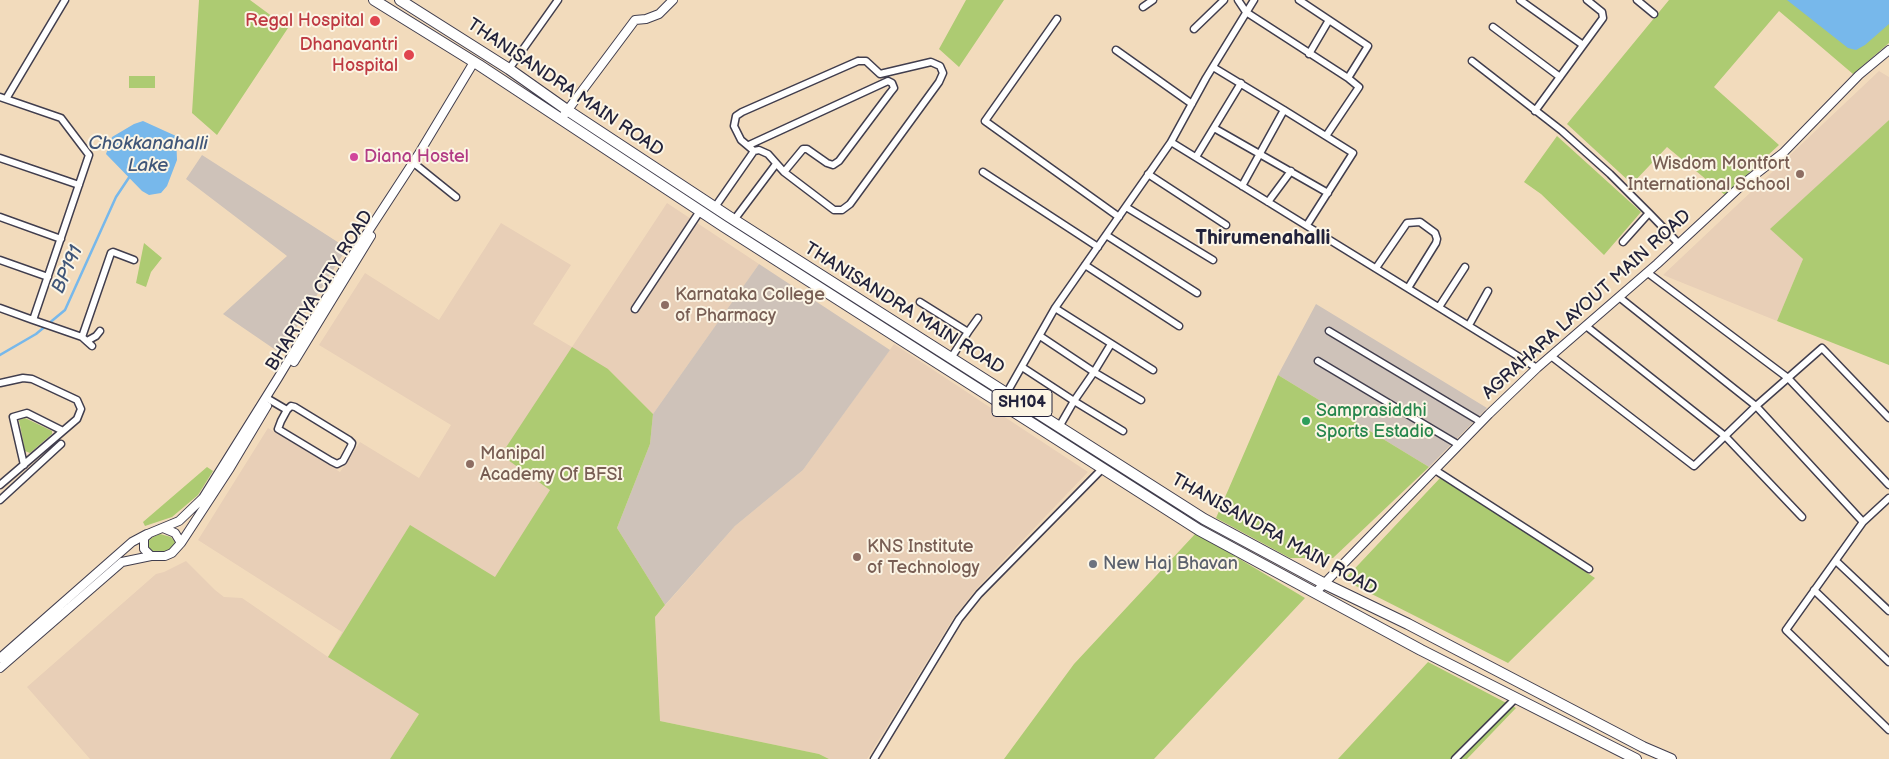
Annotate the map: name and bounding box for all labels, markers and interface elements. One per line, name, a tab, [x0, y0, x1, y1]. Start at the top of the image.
place label: Regal Hospital	[245, 10, 364, 32]
marker: Regal Hospital	[368, 14, 382, 28]
street label: THANISANDRA MAIN ROAD	[463, 14, 667, 162]
place label: Dhanavantri Hospital	[299, 34, 398, 76]
marker: Dhanavantri Hospital	[402, 48, 416, 62]
water label: Chokkanahalli Lake	[88, 133, 208, 177]
place label: Diana Hostel	[364, 146, 469, 168]
marker: Diana Hostel	[348, 151, 360, 163]
place label: Wisdom Montfort International School	[1628, 153, 1790, 195]
marker: Wisdom Montfort International School	[1794, 168, 1806, 180]
street label: AGRAHARA LAYOUT MAIN ROAD	[1478, 206, 1696, 404]
street label: BHARTIYA CITY ROAD	[262, 207, 378, 375]
district label: Thirumenahalli	[1196, 227, 1330, 251]
street label: THANISANDRA MAIN ROAD	[800, 238, 1008, 380]
water label: BP191	[48, 243, 88, 297]
place label: Karnataka College of Pharmacy	[675, 284, 825, 326]
marker: Karnataka College of Pharmacy	[659, 299, 671, 311]
road number: SH104	[992, 389, 1052, 416]
place label: Samprasiddhi Sports Estadio	[1316, 400, 1434, 442]
marker: Samprasiddhi Sports Estadio	[1300, 415, 1312, 427]
place label: Manipal Academy Of BFSI	[480, 443, 623, 486]
marker: Manipal Academy Of BFSI	[464, 458, 476, 470]
street label: THANISANDRA MAIN ROAD	[1167, 469, 1381, 601]
place label: KNS Institute of Technology	[867, 536, 980, 578]
marker: KNS Institute of Technology	[851, 551, 863, 563]
place label: New Haj Bhavan	[1103, 553, 1238, 575]
marker: New Haj Bhavan	[1087, 558, 1099, 570]

